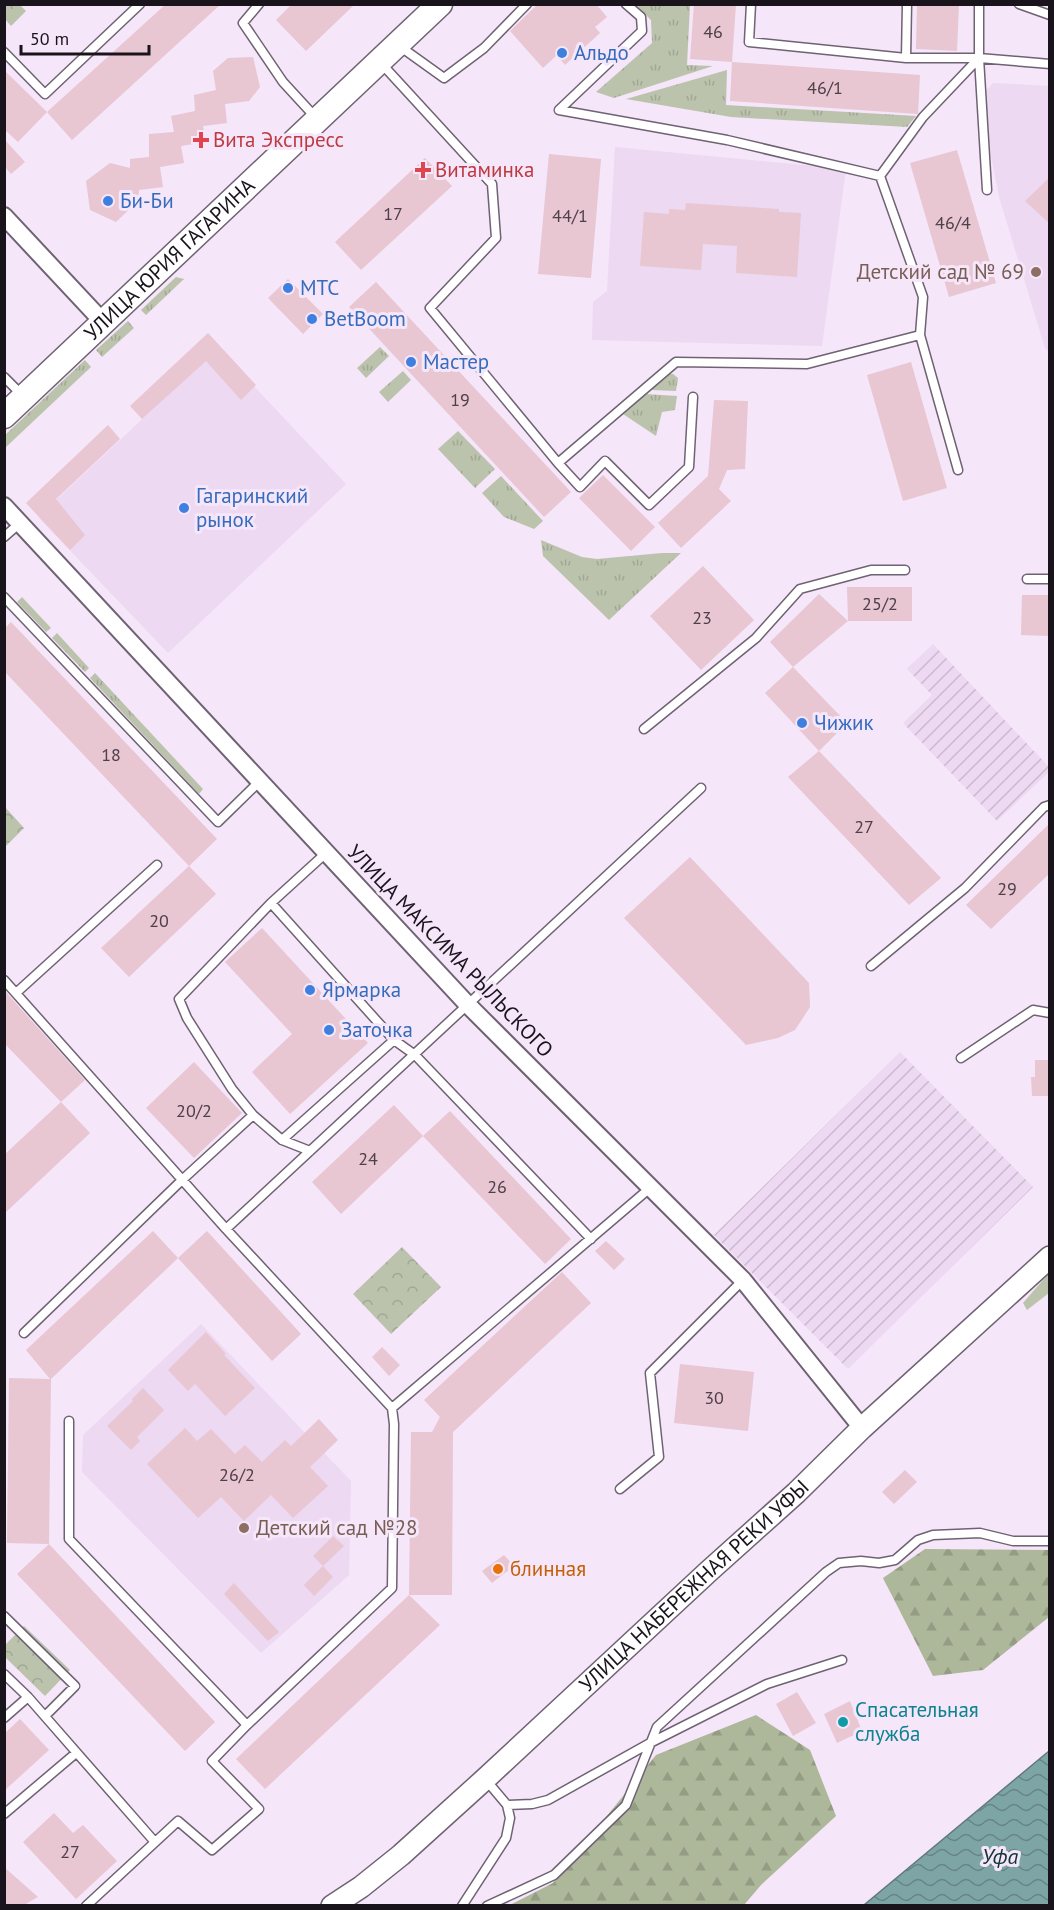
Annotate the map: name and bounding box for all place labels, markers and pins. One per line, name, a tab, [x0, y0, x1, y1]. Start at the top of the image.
place label: Альдо	[574, 39, 629, 66]
marker: Альдо	[555, 46, 569, 60]
place label: Вита Экспресс	[213, 126, 344, 153]
marker: Вита Экспресс	[194, 133, 208, 147]
place label: Витаминка	[435, 156, 534, 183]
marker: Витаминка	[416, 163, 430, 177]
place label: Би-Би	[120, 187, 174, 214]
marker: Би-Би	[101, 194, 115, 208]
place label: Детский сад № 69	[857, 258, 1024, 285]
marker: Детский сад № 69	[1029, 265, 1043, 279]
place label: МТС	[300, 274, 339, 301]
marker: МТС	[281, 281, 295, 295]
place label: BetBoom	[324, 305, 406, 332]
marker: BetBoom	[305, 312, 319, 326]
place label: Мастер	[423, 348, 489, 375]
marker: Мастер	[404, 355, 418, 369]
place label: Гагаринский рынок	[196, 482, 308, 533]
marker: Гагаринский рынок	[177, 501, 191, 515]
place label: Чижик	[814, 709, 874, 736]
marker: Чижик	[795, 716, 809, 730]
place label: Ярмарка	[322, 976, 401, 1003]
marker: Ярмарка	[303, 983, 317, 997]
place label: Заточка	[341, 1016, 413, 1043]
marker: Заточка	[322, 1023, 336, 1037]
place label: Детский сад №28	[256, 1514, 418, 1541]
marker: Детский сад №28	[237, 1521, 251, 1535]
place label: блинная	[510, 1555, 586, 1582]
marker: блинная	[491, 1562, 505, 1576]
place label: Спасательная служба	[855, 1696, 979, 1747]
marker: Спасательная служба	[836, 1715, 850, 1729]

